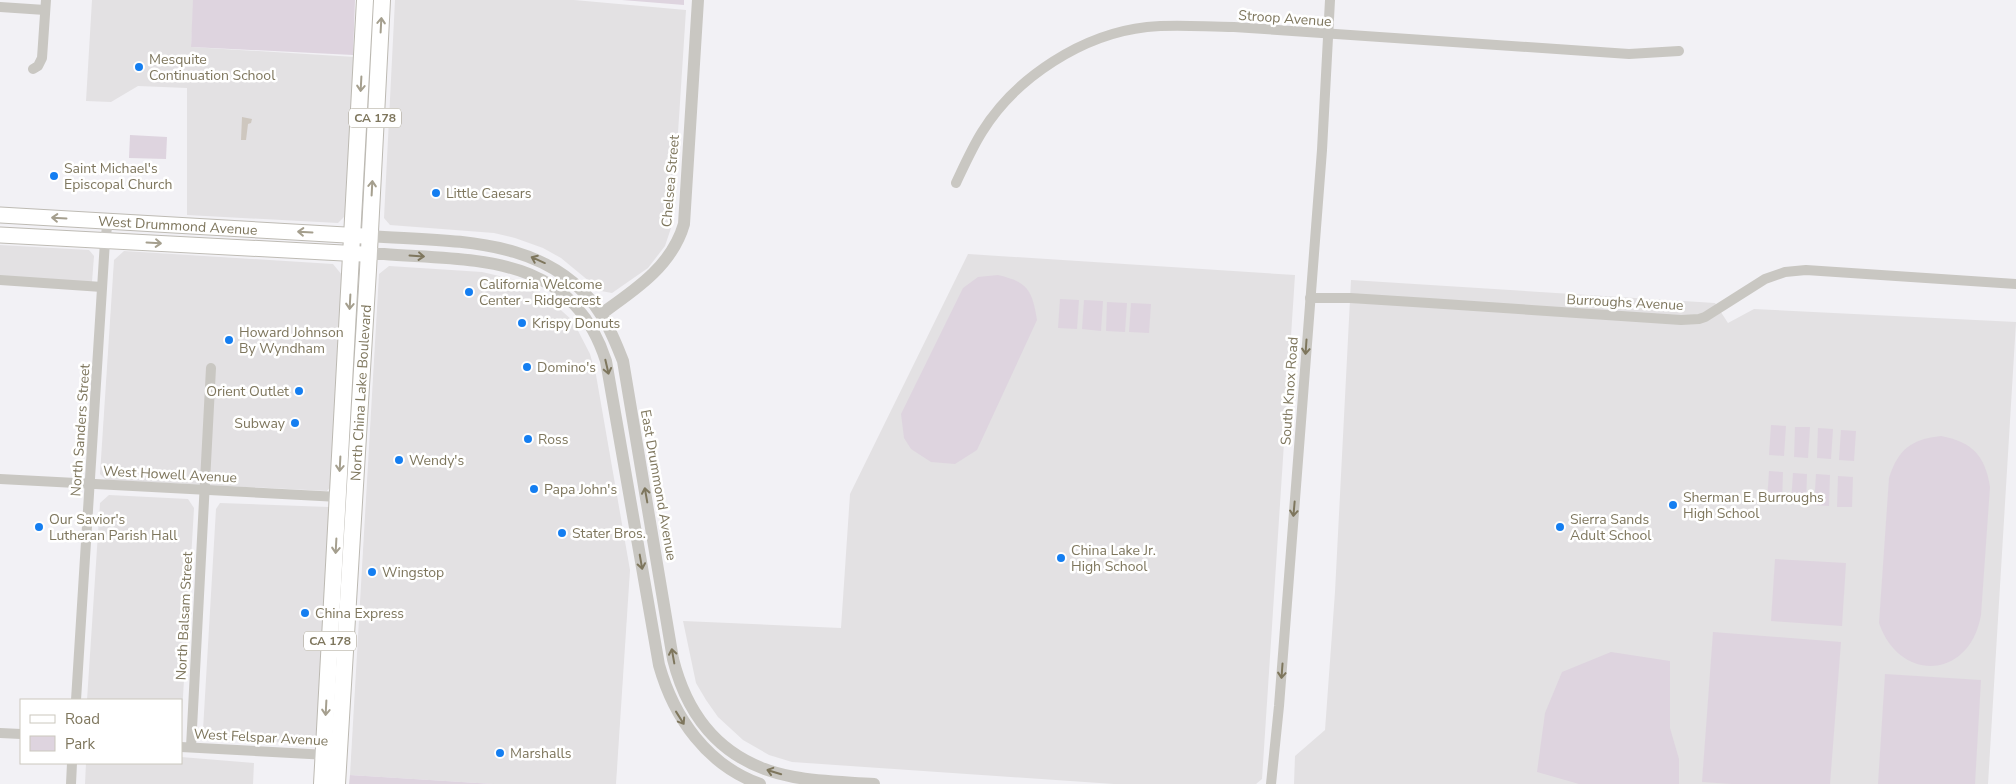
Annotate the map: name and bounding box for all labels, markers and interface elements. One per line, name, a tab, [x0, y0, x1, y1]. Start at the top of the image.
street label: Stroop Avenue	[1238, 6, 1332, 31]
one-way arrow	[376, 18, 385, 34]
place label: Mesquite Continuation School	[149, 50, 276, 85]
marker: Mesquite Continuation School	[133, 61, 145, 73]
one-way arrow	[357, 75, 366, 91]
road number: CA 178	[349, 109, 401, 128]
street label: Chelsea Street	[657, 134, 684, 228]
place label: Saint Michael's Episcopal Church	[64, 159, 172, 194]
marker: Saint Michael's Episcopal Church	[48, 170, 60, 182]
one-way arrow	[367, 180, 376, 196]
place label: Little Caesars	[446, 184, 532, 203]
marker: Little Caesars	[430, 187, 442, 199]
street label: West Drummond Avenue	[97, 212, 258, 240]
one-way arrow	[51, 214, 67, 223]
one-way arrow	[297, 228, 313, 237]
one-way arrow	[145, 239, 161, 248]
one-way arrow	[409, 252, 425, 261]
one-way arrow	[531, 255, 546, 264]
place label: California Welcome Center - Ridgecrest	[479, 275, 602, 310]
marker: California Welcome Center - Ridgecrest	[463, 286, 475, 298]
street label: Burroughs Avenue	[1566, 290, 1684, 315]
one-way arrow	[345, 294, 354, 310]
street label: North China Lake Boulevard	[346, 304, 376, 482]
place label: Krispy Donuts	[532, 314, 620, 333]
marker: Krispy Donuts	[516, 317, 528, 329]
place label: Howard Johnson By Wyndham	[239, 323, 344, 358]
marker: Howard Johnson By Wyndham	[223, 334, 235, 346]
street label: South Knox Road	[1276, 336, 1303, 446]
one-way arrow	[1302, 339, 1311, 355]
place label: Domino's	[537, 358, 596, 377]
one-way arrow	[603, 358, 613, 374]
marker: Domino's	[521, 361, 533, 373]
street label: North Sanders Street	[66, 363, 95, 497]
place label: Orient Outlet	[206, 382, 289, 401]
marker: Orient Outlet	[293, 385, 305, 397]
street label: East Drummond Avenue	[636, 408, 681, 562]
place label: Subway	[234, 414, 286, 433]
marker: Subway	[289, 417, 301, 429]
place label: Ross	[538, 430, 569, 449]
marker: Ross	[522, 433, 534, 445]
place label: Wendy's	[409, 451, 464, 470]
marker: Wendy's	[393, 454, 405, 466]
one-way arrow	[336, 456, 345, 472]
street label: West Howell Avenue	[102, 462, 237, 487]
place label: Papa John's	[544, 480, 617, 499]
marker: Papa John's	[528, 483, 540, 495]
one-way arrow	[641, 488, 651, 504]
place label: Sherman E. Burroughs High School	[1683, 488, 1824, 523]
marker: Sherman E. Burroughs High School	[1667, 499, 1679, 511]
one-way arrow	[1289, 501, 1299, 517]
place label: Our Savior's Lutheran Parish Hall	[49, 510, 178, 545]
place label: Sierra Sands Adult School	[1570, 510, 1652, 545]
marker: Our Savior's Lutheran Parish Hall	[33, 521, 45, 533]
marker: Sierra Sands Adult School	[1554, 521, 1566, 533]
place label: Stater Bros.	[572, 524, 646, 543]
marker: Stater Bros.	[556, 527, 568, 539]
one-way arrow	[331, 538, 340, 554]
place label: China Lake Jr. High School	[1071, 541, 1156, 576]
street label: North Balsam Street	[172, 551, 197, 681]
marker: China Lake Jr. High School	[1055, 552, 1067, 564]
one-way arrow	[637, 553, 647, 569]
place label: Wingstop	[382, 563, 444, 582]
marker: Wingstop	[366, 566, 378, 578]
place label: China Express	[315, 604, 404, 623]
marker: China Express	[299, 607, 311, 619]
road number: CA 178	[304, 631, 356, 650]
one-way arrow	[668, 648, 677, 664]
one-way arrow	[1277, 663, 1286, 679]
legend	[20, 699, 182, 764]
one-way arrow	[322, 700, 331, 716]
text: Road	[65, 709, 100, 729]
one-way arrow	[675, 711, 686, 725]
street label: West Felspar Avenue	[193, 724, 329, 751]
text: Park	[65, 734, 95, 754]
place label: Marshalls	[510, 744, 572, 763]
marker: Marshalls	[494, 747, 506, 759]
one-way arrow	[766, 766, 782, 776]

